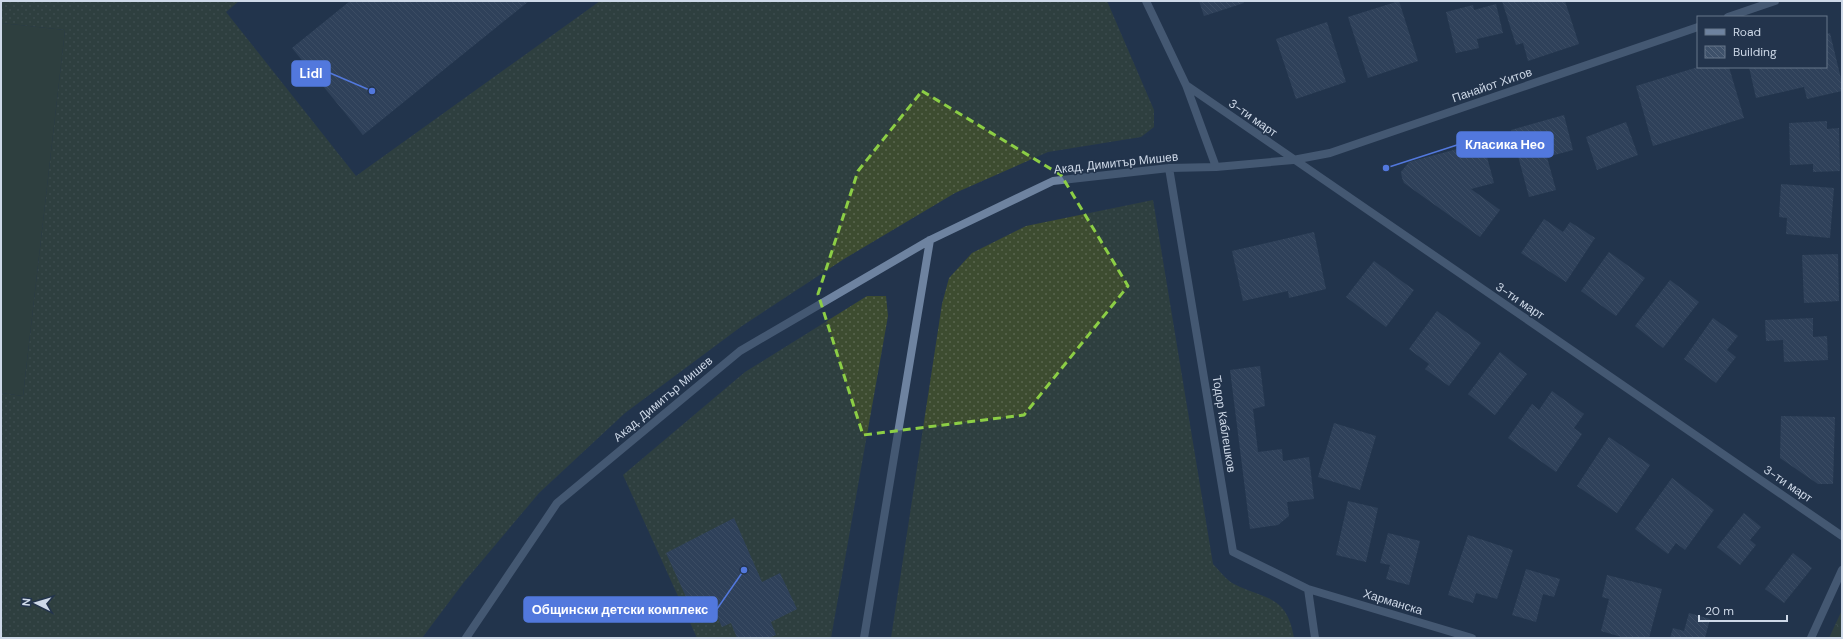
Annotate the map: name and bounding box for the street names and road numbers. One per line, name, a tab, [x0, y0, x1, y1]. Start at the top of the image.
street label: Панайот Хитов	[1450, 64, 1534, 106]
street label: 3-ти март	[1226, 95, 1281, 141]
street label: Акад. Димитър Мишев	[1053, 149, 1179, 177]
street label: 3-ти март	[1492, 279, 1548, 324]
street label: Акад. Димитър Мишев	[610, 353, 716, 445]
street label: Тодор Каблешков	[1208, 374, 1240, 474]
street label: 3-ти март	[1760, 462, 1816, 507]
street label: Харманска	[1361, 585, 1425, 619]

